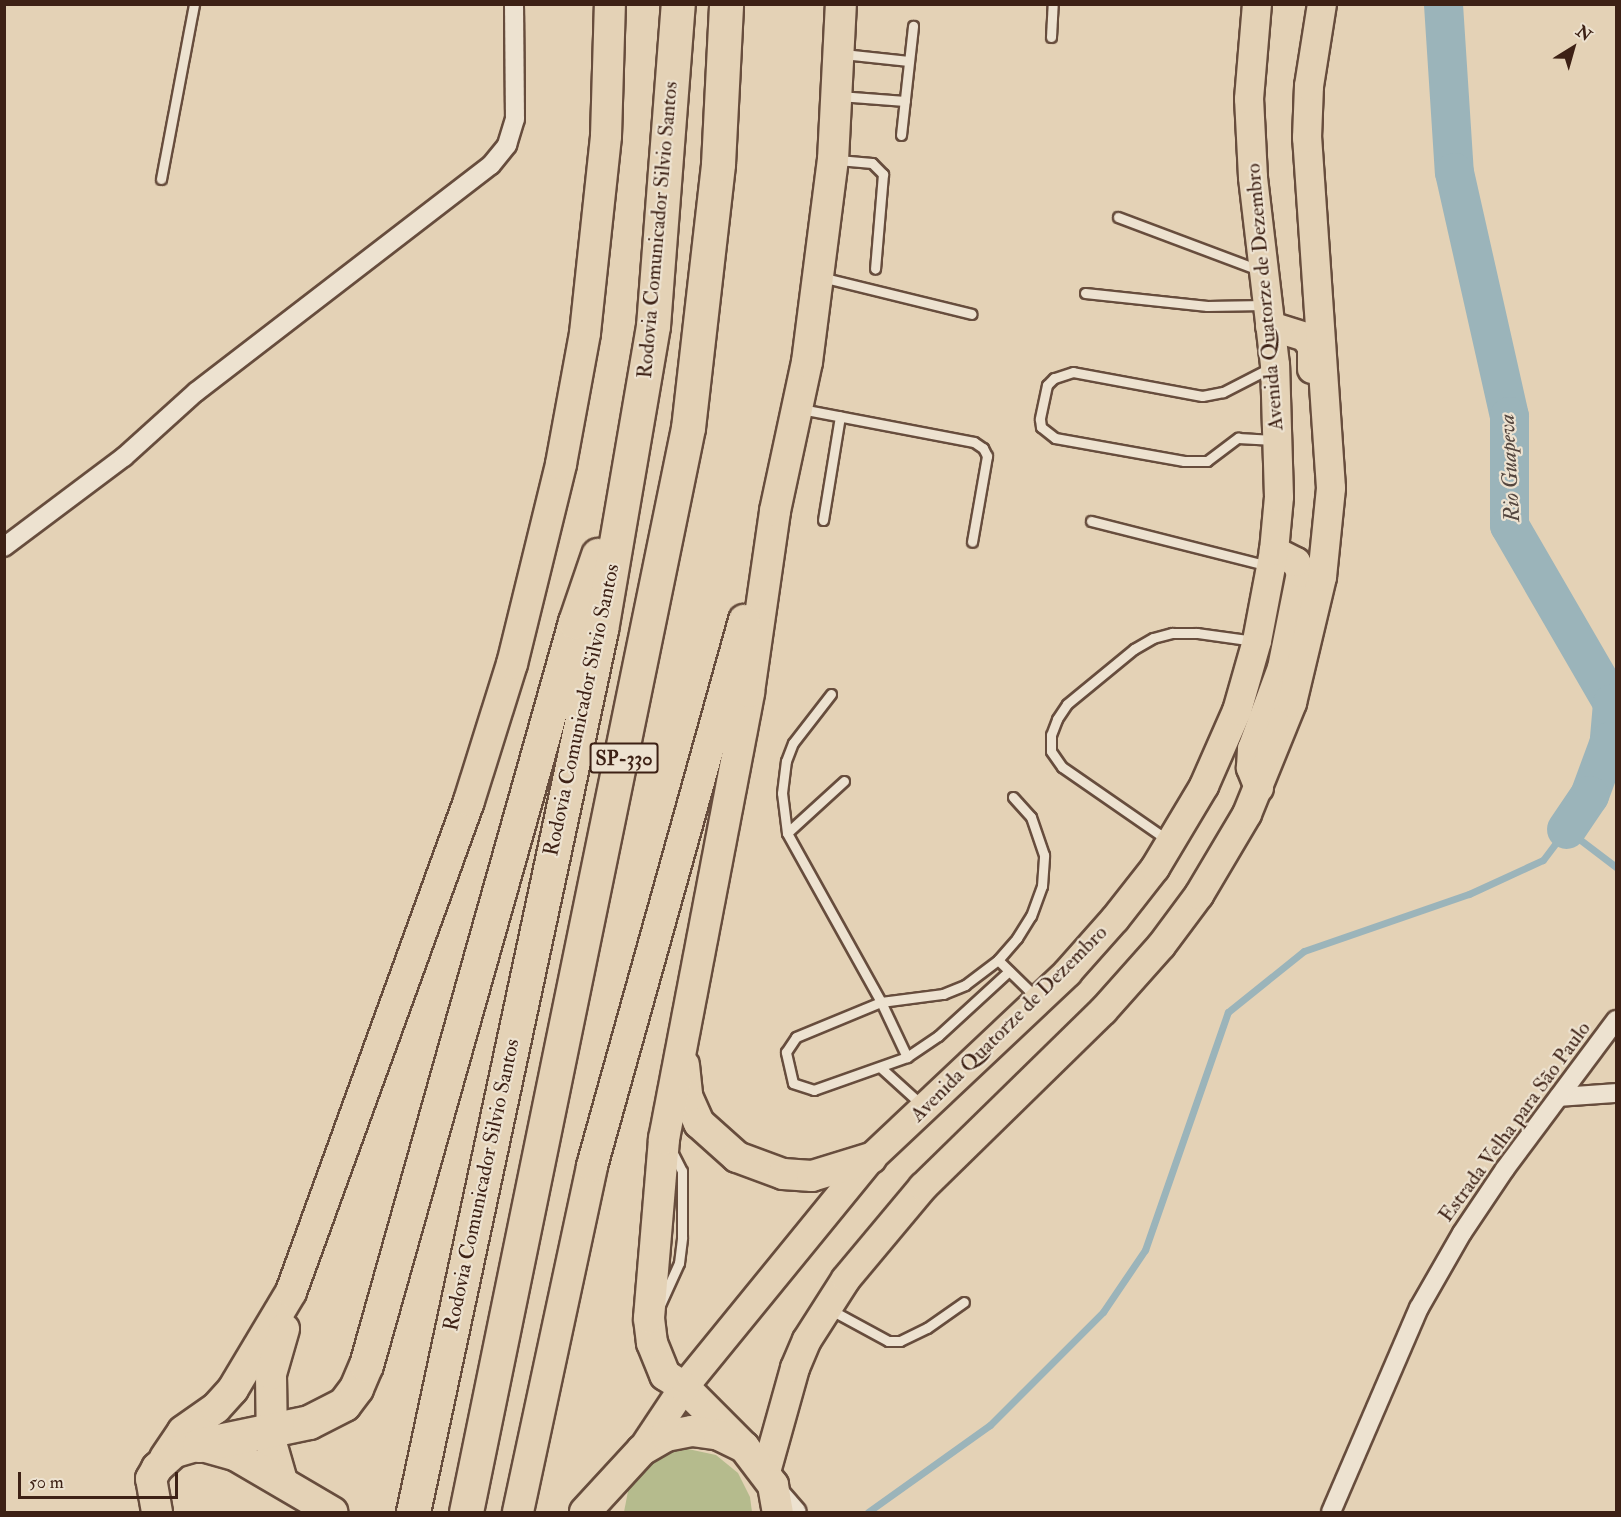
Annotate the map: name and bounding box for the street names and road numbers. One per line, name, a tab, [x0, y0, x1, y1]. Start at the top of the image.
street label: Rodovia Comunicador Silvio Santos	[632, 80, 684, 380]
street label: Avenida Quatorze de Dezembro	[1241, 162, 1289, 432]
street label: Rodovia Comunicador Silvio Santos	[539, 562, 625, 858]
road number: SP-330	[590, 741, 658, 775]
street label: Avenida Quatorze de Dezembro	[905, 920, 1113, 1128]
street label: Estrada Velha para São Paulo	[1434, 1017, 1596, 1227]
street label: Rodovia Comunicador Silvio Santos	[439, 1037, 525, 1333]

